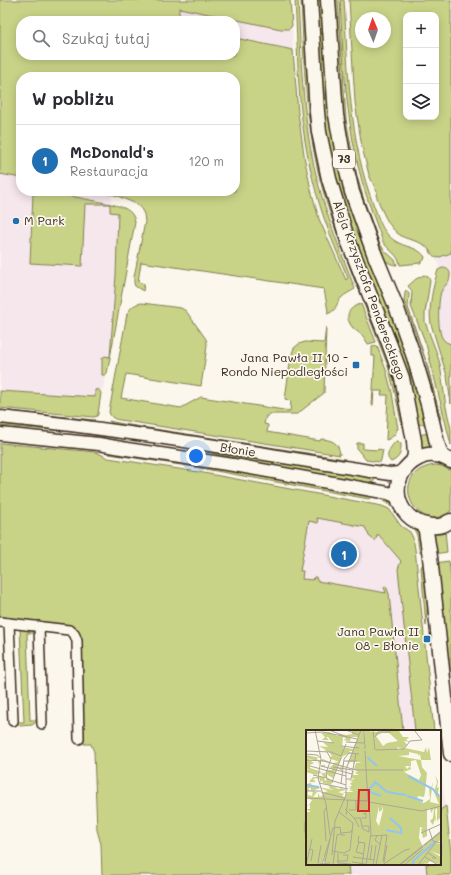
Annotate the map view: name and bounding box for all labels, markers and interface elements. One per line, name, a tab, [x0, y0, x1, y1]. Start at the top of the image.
north arrow	[355, 12, 391, 48]
map controls	[403, 12, 439, 120]
button: +	[403, 12, 439, 48]
search box	[16, 16, 240, 60]
icon: search	[30, 27, 52, 49]
text: Szukaj tutaj	[62, 28, 150, 48]
button: −	[403, 48, 439, 84]
button: layers	[403, 84, 439, 120]
text: W pobliżu	[32, 87, 114, 109]
text: McDonald's	[70, 142, 154, 162]
road number: 73	[333, 150, 355, 168]
text: 1	[42, 152, 48, 169]
text: 120 m	[188, 152, 224, 169]
text: Restauracja	[70, 162, 148, 179]
street label: Aleja Krzysztofa Pendereckiego	[330, 198, 410, 382]
place label: M Park	[24, 212, 65, 228]
marker: M Park	[11, 216, 21, 226]
place label: Jana Pawła II 10 - Rondo Niepodległości	[221, 349, 348, 379]
marker: Jana Pawła II 10 - Rondo Niepodległości	[351, 360, 361, 370]
street label: Błonie	[219, 438, 257, 460]
your location	[186, 446, 206, 466]
pin: 1	[331, 539, 357, 569]
place label: Jana Pawła II 08 - Błonie	[337, 623, 419, 653]
marker: Jana Pawła II 08 - Błonie	[422, 634, 432, 644]
inset map	[306, 730, 441, 865]

